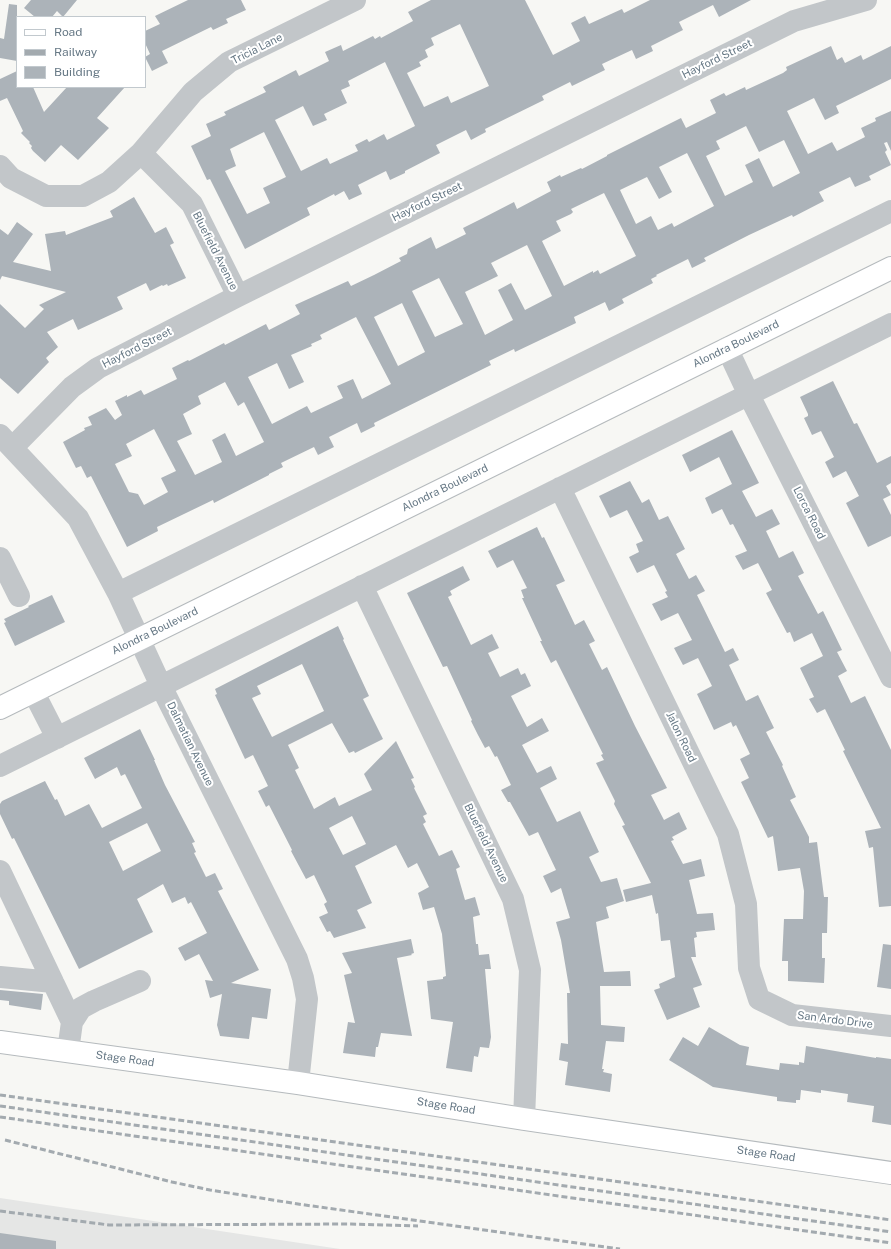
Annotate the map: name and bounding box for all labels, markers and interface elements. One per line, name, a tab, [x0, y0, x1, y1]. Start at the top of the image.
legend	[16, 16, 146, 88]
text: Road	[54, 25, 82, 39]
street label: Tricia Lane	[229, 31, 285, 67]
street label: Hayford Street	[680, 36, 754, 82]
text: Railway	[54, 45, 97, 59]
text: Building	[54, 65, 100, 79]
street label: Hayford Street	[390, 179, 464, 225]
street label: Bluefield Avenue	[190, 210, 240, 292]
street label: Alondra Boulevard	[691, 317, 781, 371]
street label: Hayford Street	[100, 325, 174, 371]
street label: Alondra Boulevard	[400, 461, 490, 515]
street label: Lorca Road	[790, 484, 828, 542]
street label: Alondra Boulevard	[110, 604, 200, 658]
street label: Dalmatian Avenue	[164, 700, 216, 788]
street label: Jalon Road	[663, 710, 699, 764]
street label: Bluefield Avenue	[461, 801, 511, 885]
street label: San Ardo Drive	[796, 1009, 874, 1031]
street label: Stage Road	[95, 1048, 155, 1070]
street label: Stage Road	[416, 1095, 476, 1117]
street label: Stage Road	[736, 1143, 796, 1165]

